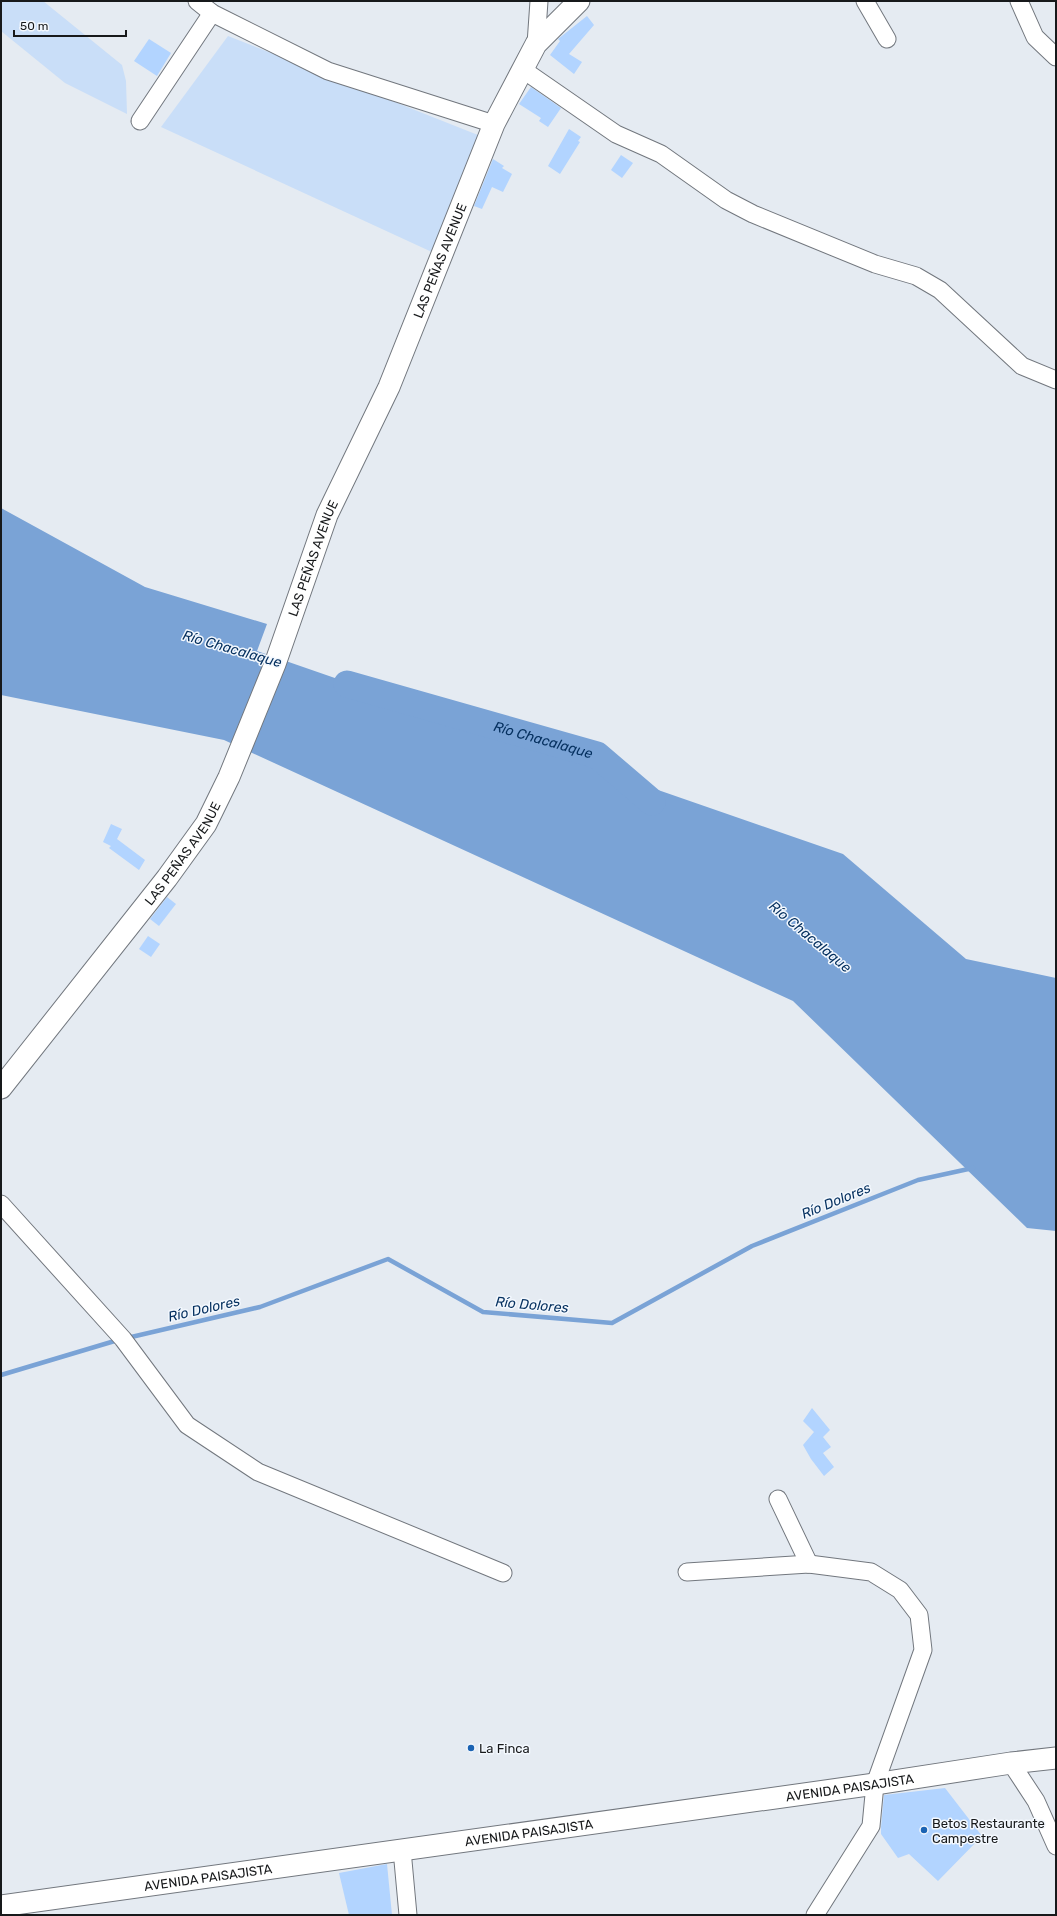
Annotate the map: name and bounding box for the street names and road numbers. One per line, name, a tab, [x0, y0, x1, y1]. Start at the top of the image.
street label: LAS PEÑAS AVENUE	[410, 201, 469, 320]
street label: LAS PEÑAS AVENUE	[285, 497, 341, 618]
street label: LAS PEÑAS AVENUE	[141, 799, 223, 908]
street label: AVENIDA PAISAJISTA	[785, 1771, 915, 1804]
street label: AVENIDA PAISAJISTA	[464, 1816, 594, 1849]
street label: AVENIDA PAISAJISTA	[143, 1861, 273, 1893]

